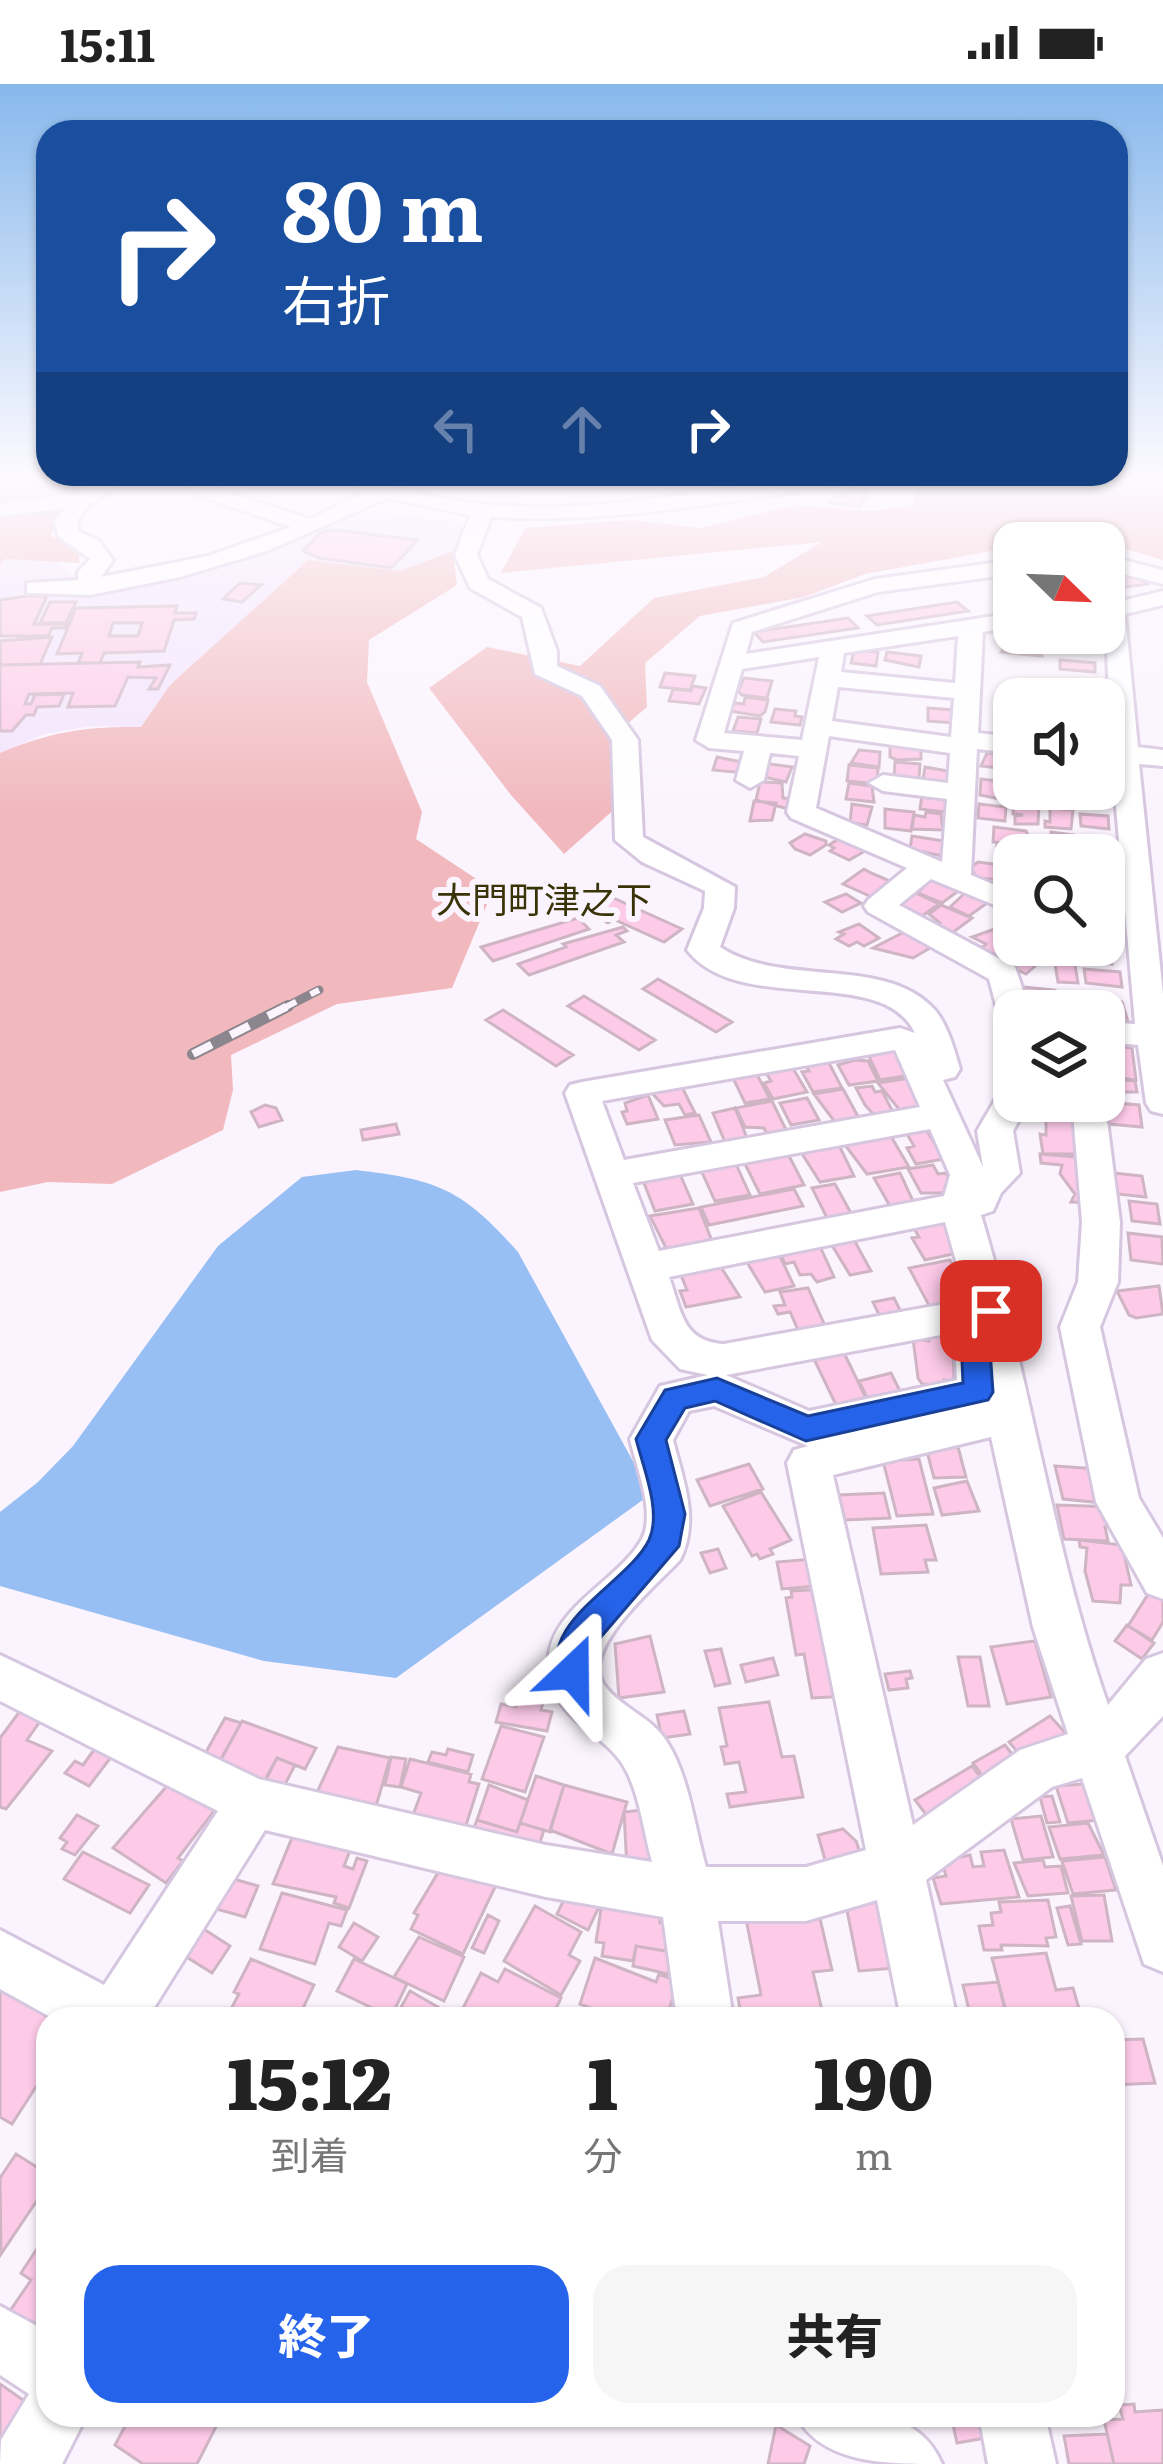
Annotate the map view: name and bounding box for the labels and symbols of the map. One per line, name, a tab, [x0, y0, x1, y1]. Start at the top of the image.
north arrow	[993, 522, 1125, 654]
district label: 大門町津之下	[436, 871, 652, 924]
pin	[940, 1260, 1042, 1362]
position arrow	[510, 1609, 636, 1735]

